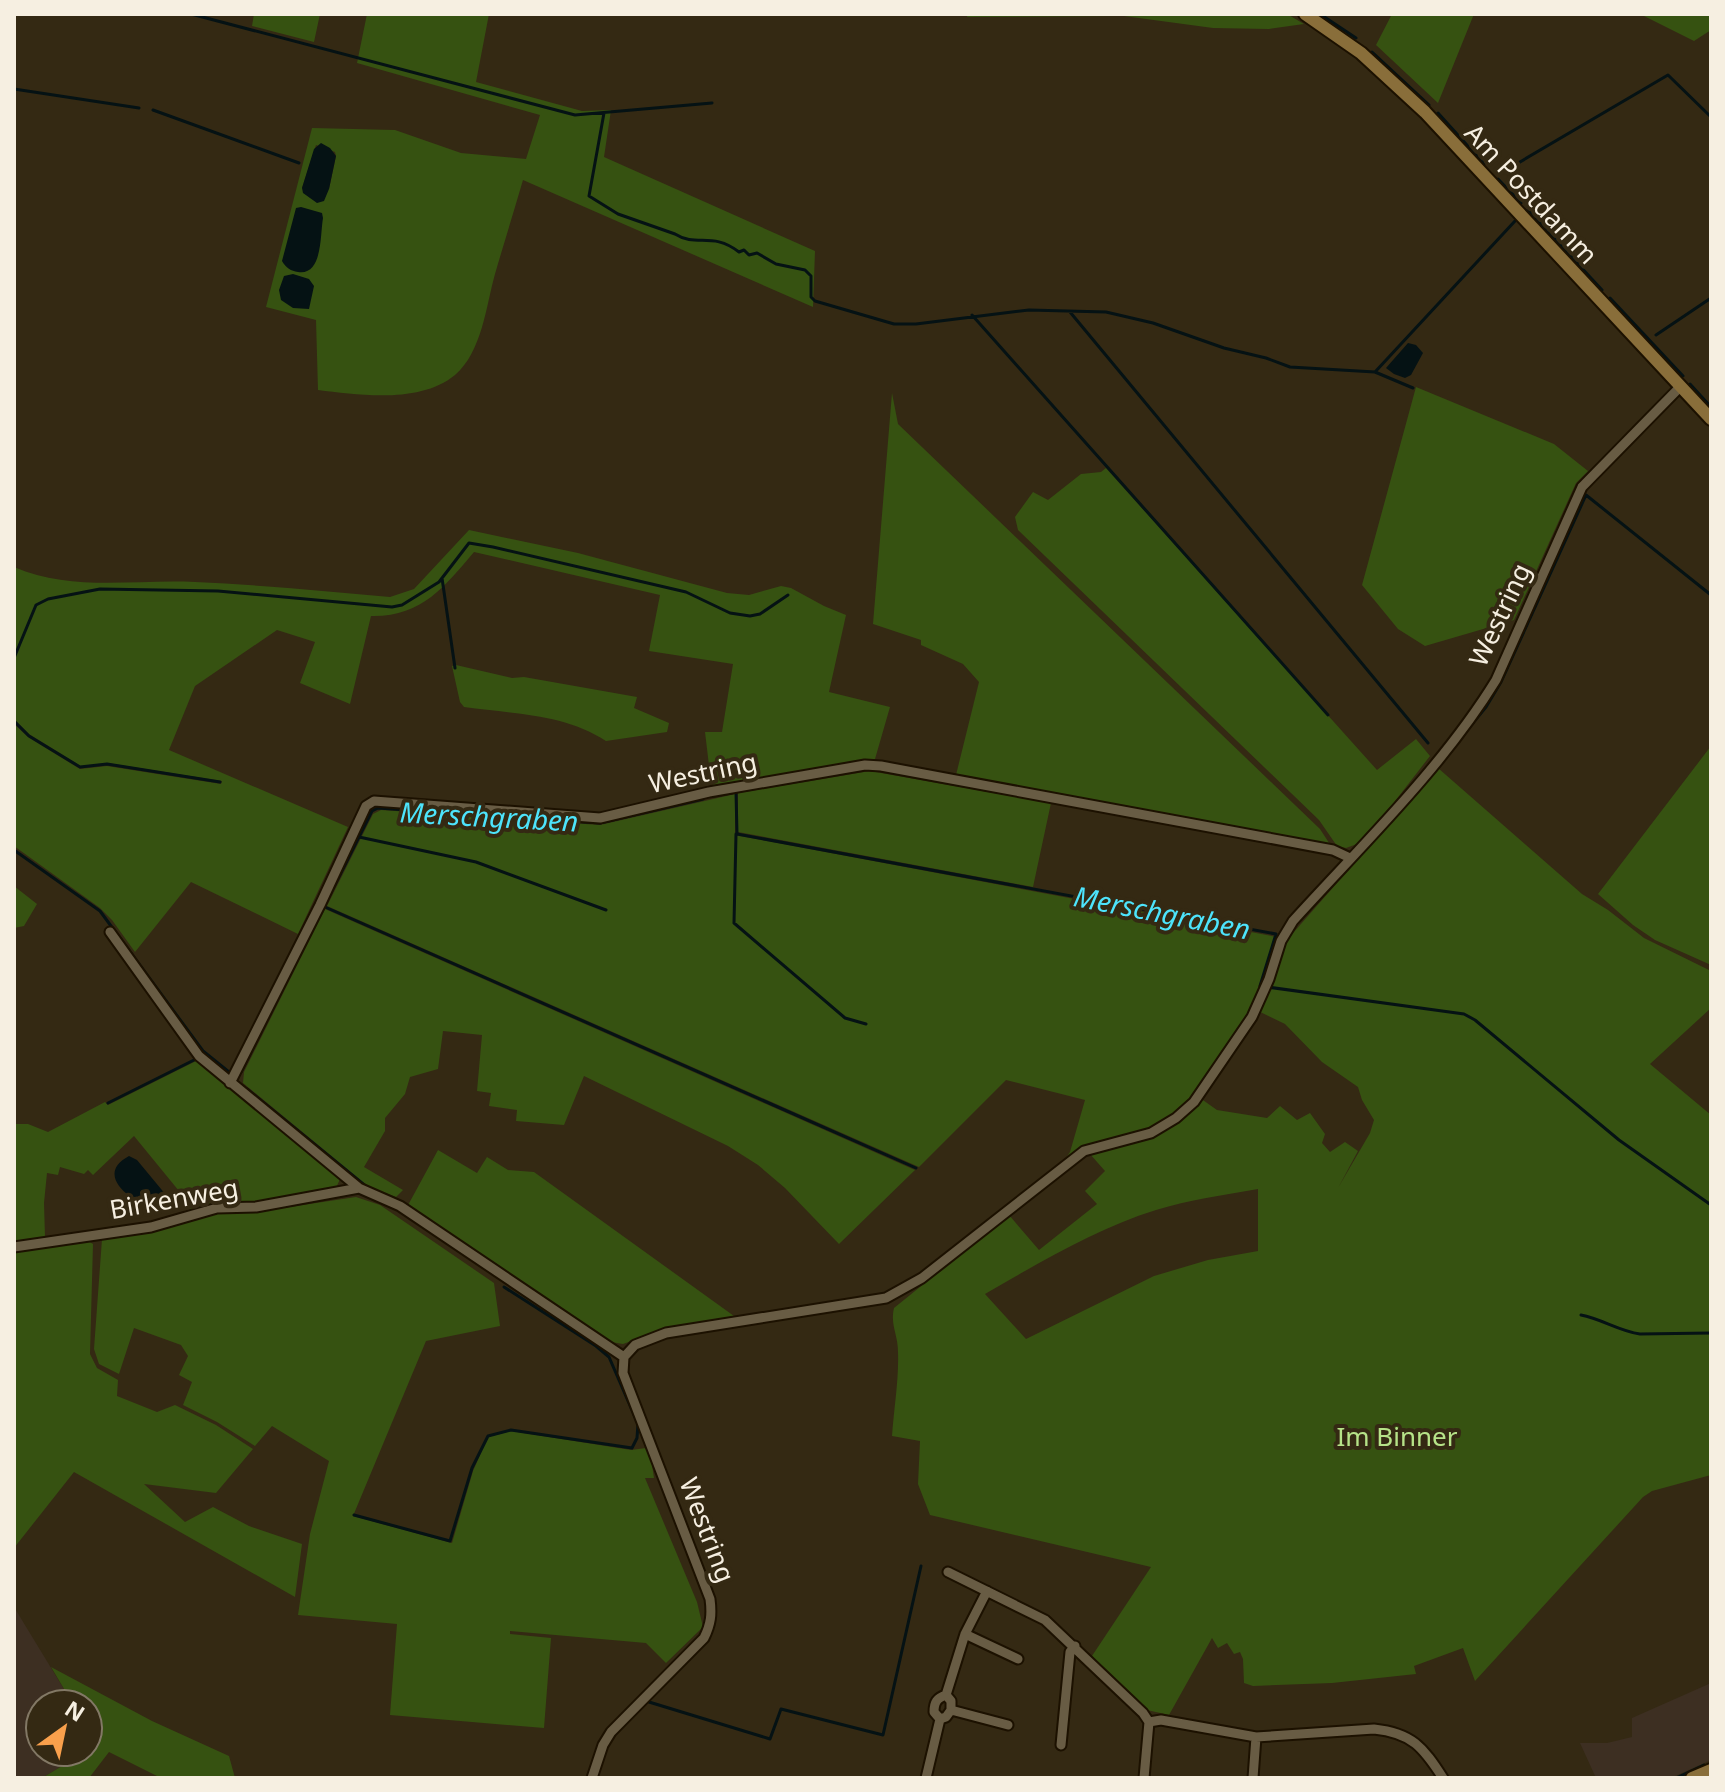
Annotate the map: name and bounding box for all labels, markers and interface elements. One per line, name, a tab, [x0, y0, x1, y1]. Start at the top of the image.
street label: Am Postdamm	[1457, 115, 1606, 271]
street label: Westring	[1460, 557, 1539, 672]
street label: Westring	[645, 743, 760, 801]
water label: Merschgraben	[399, 792, 579, 840]
water label: Merschgraben	[1071, 876, 1254, 948]
street label: Birkenweg	[107, 1169, 241, 1227]
park label: Im Binner	[1336, 1418, 1458, 1454]
street label: Westring	[671, 1472, 744, 1587]
north arrow	[24, 1688, 104, 1768]
text: N	[60, 1693, 91, 1728]

